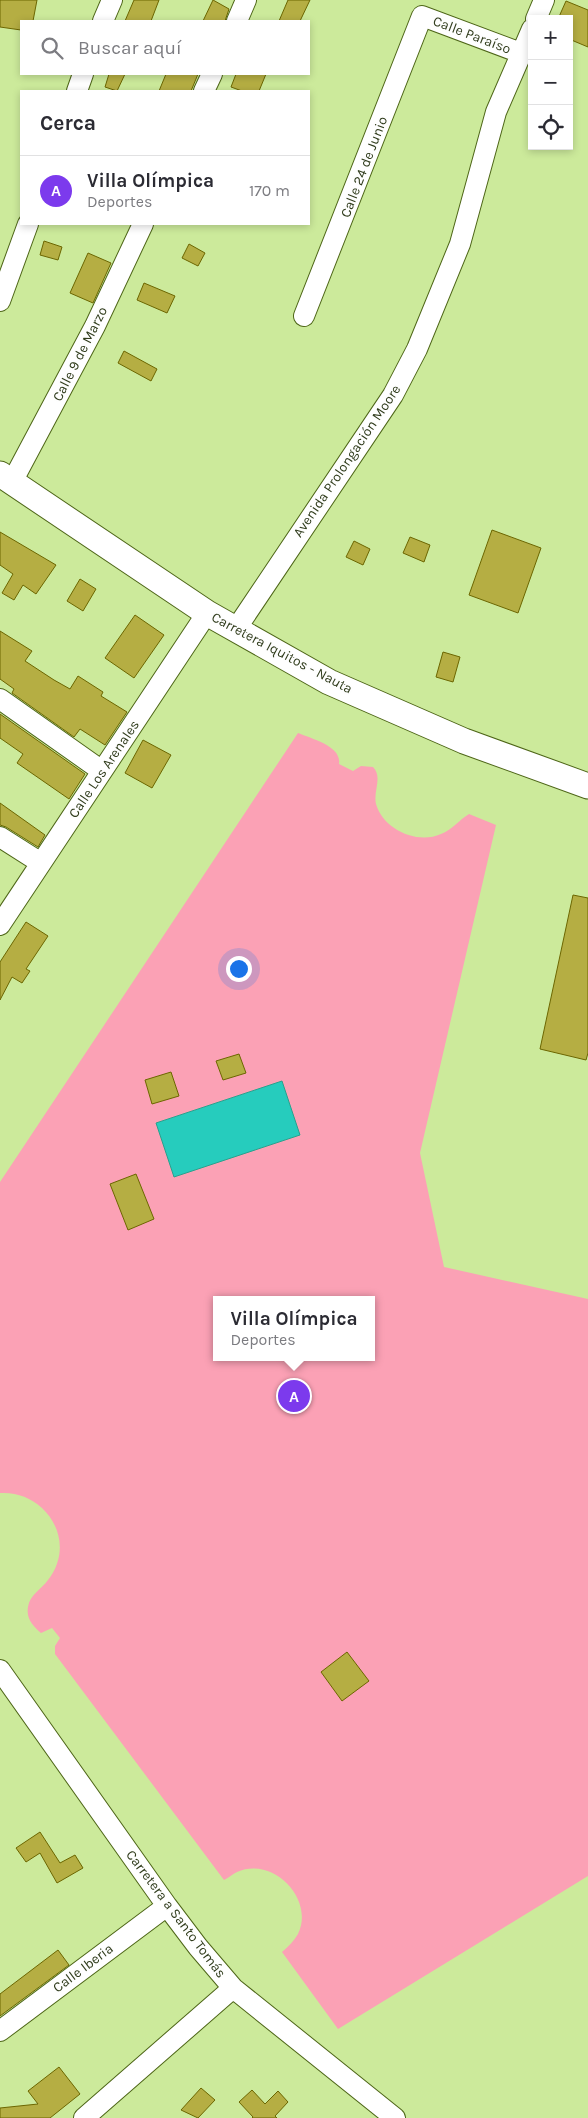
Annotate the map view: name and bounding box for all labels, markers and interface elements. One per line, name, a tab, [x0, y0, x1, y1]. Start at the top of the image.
street label: Calle Paraíso	[431, 12, 513, 58]
map controls	[528, 15, 573, 150]
button: +	[528, 15, 573, 60]
search box	[20, 20, 310, 75]
icon: search	[38, 34, 66, 62]
text: Buscar aquí	[78, 37, 182, 59]
button: −	[528, 60, 573, 105]
button: locate	[528, 105, 573, 150]
text: Cerca	[40, 111, 96, 135]
street label: Calle 24 de Junio	[337, 114, 391, 220]
text: Villa Olímpica	[87, 170, 214, 192]
text: A	[51, 181, 61, 200]
text: 170 m	[249, 181, 290, 200]
text: Deportes	[87, 192, 152, 211]
street label: Calle 9 de Marzo	[49, 304, 111, 404]
street label: Avenida Prolongación Moore	[290, 382, 404, 540]
street label: Carretera Iquitos - Nauta	[209, 609, 355, 697]
street label: Calle Los Arenales	[65, 717, 143, 821]
your location	[226, 956, 252, 982]
popup	[213, 1296, 375, 1361]
text: Villa Olímpica	[230, 1308, 358, 1330]
text: Deportes	[230, 1330, 296, 1349]
pin: A	[278, 1377, 310, 1415]
street label: Carretera a Santo Tomás	[122, 1847, 230, 1981]
street label: Calle Iberia	[50, 1940, 116, 1996]

